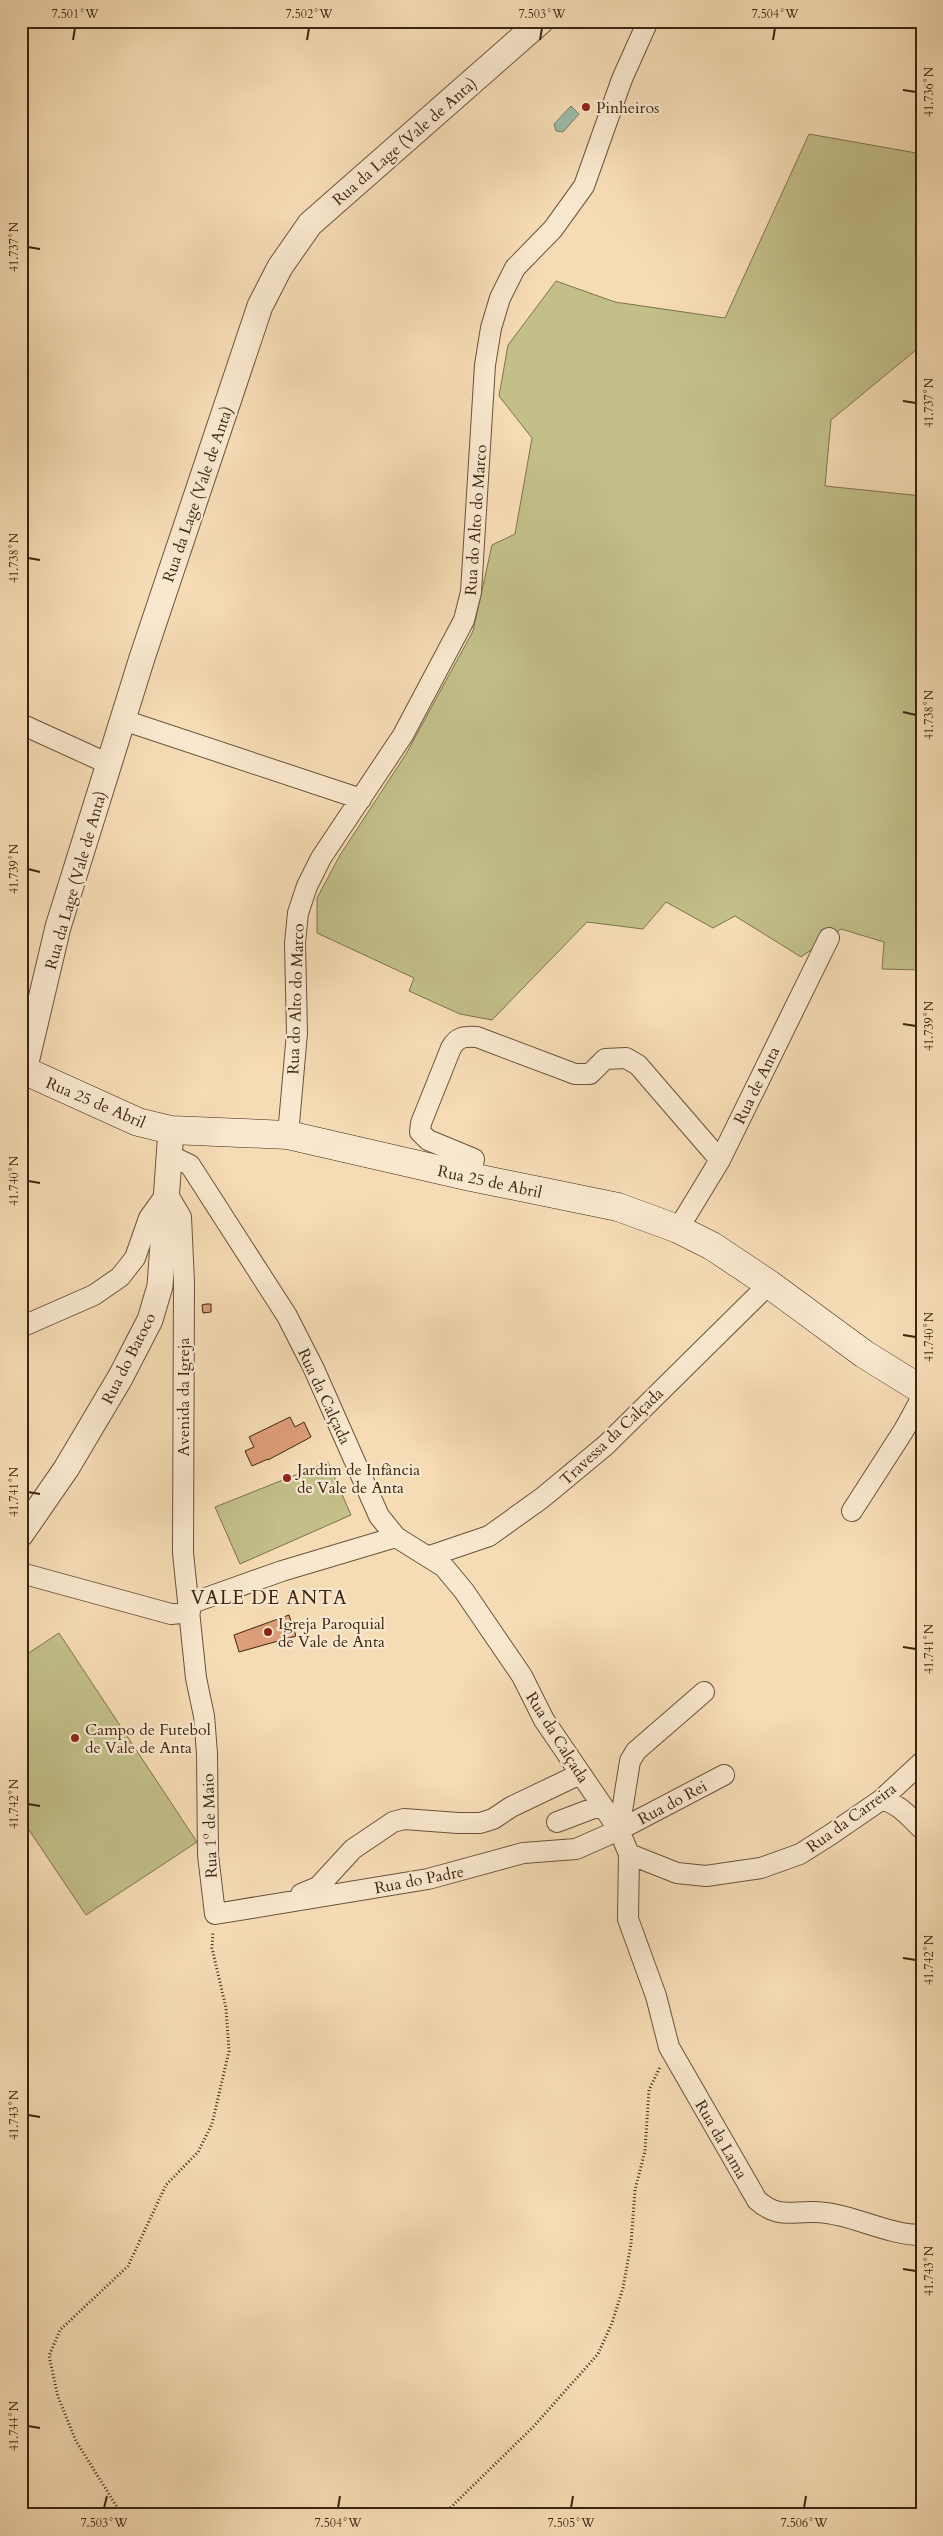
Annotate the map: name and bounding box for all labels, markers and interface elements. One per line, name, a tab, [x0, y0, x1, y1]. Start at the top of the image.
text: 7.501°W	[51, 6, 99, 22]
text: 7.502°W	[285, 6, 333, 22]
text: 7.503°W	[518, 6, 566, 22]
text: 7.504°W	[751, 6, 799, 22]
text: 41.736°N	[921, 66, 937, 117]
street label: Rua da Lage (Vale de Anta)	[328, 73, 482, 211]
place label: Pinheiros	[596, 97, 659, 119]
marker: Pinheiros	[580, 101, 592, 113]
text: 41.737°N	[6, 221, 22, 272]
text: 41.737°N	[921, 377, 937, 428]
street label: Rua da Lage (Vale de Anta)	[157, 403, 238, 585]
street label: Rua do Alto do Marco	[460, 444, 492, 596]
text: 41.738°N	[6, 532, 22, 583]
text: 41.738°N	[921, 689, 937, 740]
street label: Rua da Lage (Vale de Anta)	[40, 788, 112, 972]
text: 41.739°N	[6, 843, 22, 894]
street label: Rua do Alto do Marco	[282, 923, 310, 1075]
text: 41.739°N	[921, 1000, 937, 1051]
street label: Rua de Anta	[729, 1043, 785, 1128]
street label: Rua 25 de Abril	[42, 1072, 149, 1134]
text: 41.740°N	[6, 1155, 22, 1206]
street label: Rua 25 de Abril	[436, 1160, 544, 1204]
street label: Rua do Batoco	[96, 1309, 162, 1408]
text: 41.740°N	[921, 1311, 937, 1362]
street label: Avenida da Igreja	[173, 1338, 195, 1456]
street label: Rua da Calçada	[292, 1345, 356, 1448]
street label: Travessa da Calçada	[555, 1383, 668, 1491]
place label: Jardim de Infância de Vale de Anta	[295, 1459, 420, 1499]
text: 41.741°N	[6, 1466, 22, 1517]
marker: Jardim de Infância de Vale de Anta	[281, 1472, 293, 1484]
district label: VALE DE ANTA	[190, 1585, 348, 1611]
place label: Igreja Paroquial de Vale de Anta	[278, 1613, 385, 1653]
text: 41.741°N	[921, 1623, 937, 1674]
marker: Igreja Paroquial de Vale de Anta	[262, 1626, 274, 1638]
street label: Rua da Calçada	[520, 1688, 594, 1787]
place label: Campo de Futebol de Vale de Anta	[85, 1719, 211, 1759]
marker: Campo de Futebol de Vale de Anta	[69, 1732, 81, 1744]
street label: Rua 1º de Maio	[197, 1773, 223, 1879]
street label: Rua do Rei	[634, 1775, 711, 1830]
text: 41.742°N	[6, 1778, 22, 1829]
street label: Rua da Carreira	[802, 1778, 901, 1858]
street label: Rua do Padre	[373, 1861, 466, 1899]
text: 41.742°N	[921, 1934, 937, 1985]
text: 41.743°N	[6, 2089, 22, 2140]
street label: Rua da Lama	[690, 2096, 753, 2183]
text: 41.743°N	[921, 2245, 937, 2296]
text: 41.744°N	[6, 2400, 22, 2451]
text: 7.503°W	[80, 2515, 128, 2531]
text: 7.504°W	[314, 2515, 362, 2531]
text: 7.505°W	[547, 2515, 595, 2531]
text: 7.506°W	[780, 2515, 828, 2531]

